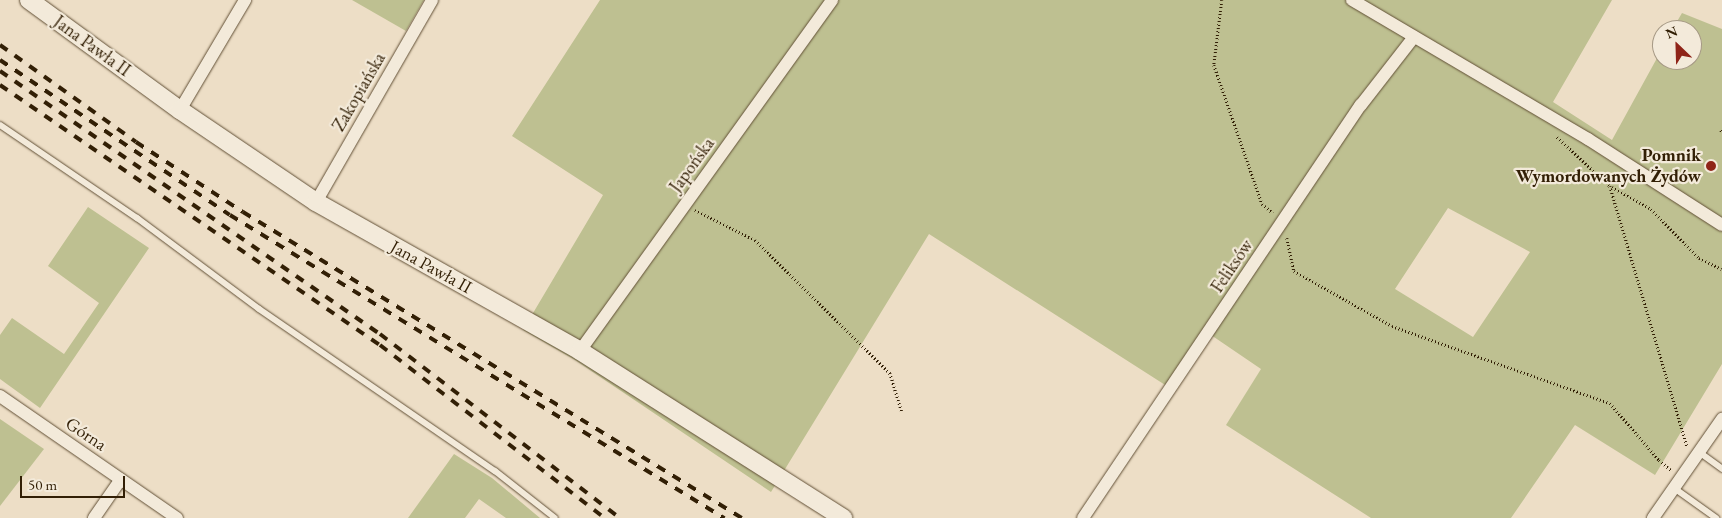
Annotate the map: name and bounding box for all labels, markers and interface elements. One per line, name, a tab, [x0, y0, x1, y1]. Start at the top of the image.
street label: Jana Pawła II	[49, 11, 135, 81]
north arrow	[1652, 20, 1702, 70]
text: N	[1662, 22, 1680, 43]
street label: Zakopiańska	[328, 49, 390, 135]
street label: Japońska	[665, 133, 719, 197]
place label: Pomnik Wymordowanych Żydów	[1516, 145, 1701, 188]
marker: Pomnik Wymordowanych Żydów	[1705, 160, 1717, 172]
street label: Feliksów	[1206, 235, 1258, 297]
street label: Jana Pawła II	[386, 236, 476, 298]
street label: Górna	[61, 413, 111, 455]
scale bar	[22, 466, 128, 498]
text: 50 m	[28, 475, 57, 494]

